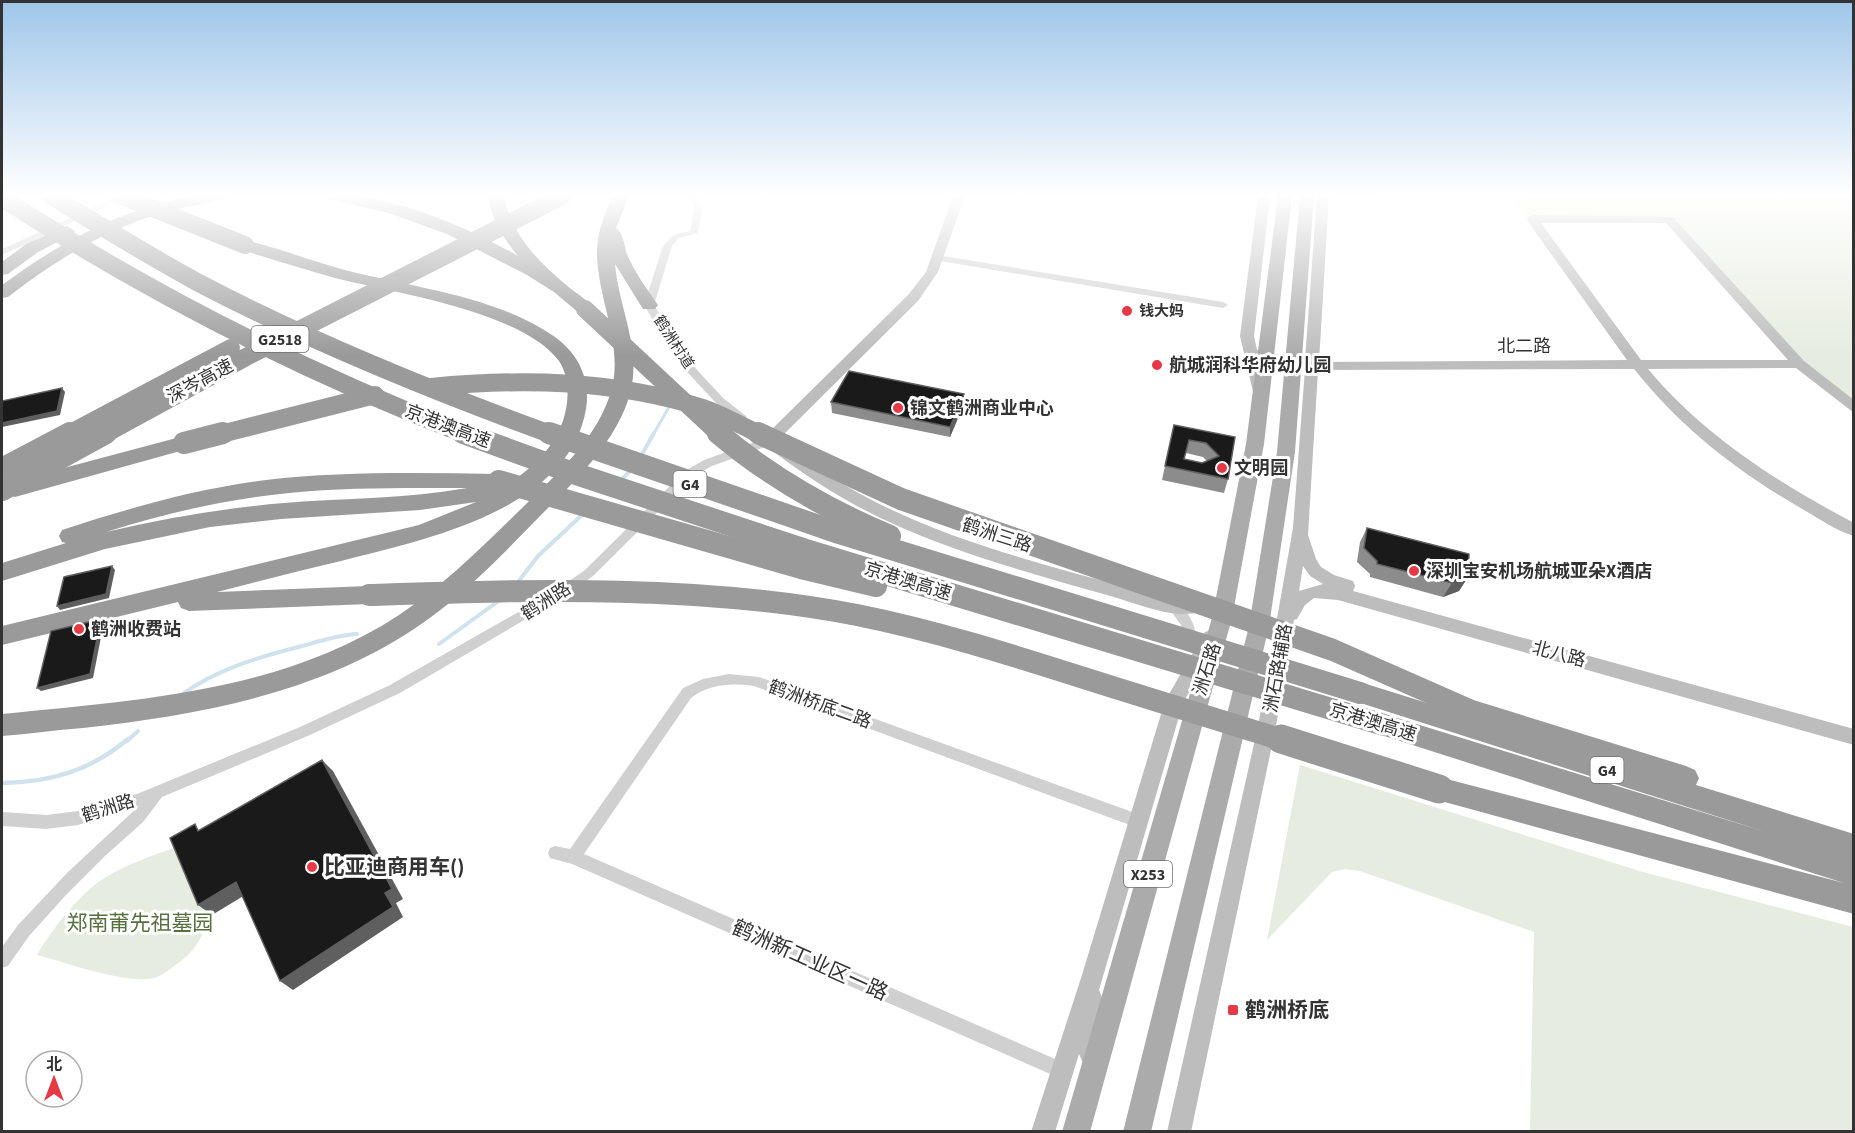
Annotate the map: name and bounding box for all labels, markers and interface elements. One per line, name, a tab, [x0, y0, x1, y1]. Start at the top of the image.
place label: 钱大妈	[1139, 301, 1184, 322]
marker: 钱大妈	[1120, 304, 1134, 318]
street label: 鹤洲村道	[648, 311, 699, 373]
road number: G2518	[252, 326, 308, 352]
street label: 北二路	[1497, 334, 1551, 359]
place label: 航城润科华府幼儿园	[1169, 353, 1331, 378]
street label: 深岑高速	[163, 354, 238, 409]
marker: 航城润科华府幼儿园	[1150, 358, 1164, 372]
place label: 锦文鹤洲商业中心	[910, 396, 1054, 421]
street label: 京港澳高速	[401, 399, 494, 454]
marker: 锦文鹤洲商业中心	[891, 401, 905, 415]
place label: 文明园	[1234, 456, 1288, 481]
marker: 文明园	[1215, 461, 1229, 475]
road number: G4	[674, 471, 706, 497]
street label: 鹤洲三路	[959, 512, 1035, 558]
street label: 京港澳高速	[861, 556, 955, 607]
place label: 深圳宝安机场航城亚朵X酒店	[1426, 559, 1652, 584]
marker: 深圳宝安机场航城亚朵X酒店	[1407, 564, 1421, 578]
street label: 鹤洲路	[517, 577, 576, 626]
place label: 鹤洲收费站	[91, 617, 181, 642]
marker: 鹤洲收费站	[72, 622, 86, 636]
street label: 洲石路辅路	[1258, 622, 1299, 715]
street label: 北八路	[1530, 635, 1588, 674]
street label: 洲石路	[1188, 640, 1227, 699]
street label: 鹤洲桥底二路	[765, 674, 875, 735]
street label: 京港澳高速	[1326, 697, 1420, 748]
road number: G4	[1590, 757, 1624, 783]
street label: 鹤洲路	[79, 789, 138, 828]
place label: 比亚迪商用车()	[324, 852, 464, 882]
marker: 比亚迪商用车()	[305, 860, 319, 874]
road number: X253	[1124, 861, 1172, 887]
park label: 郑南莆先祖墓园	[67, 908, 214, 938]
street label: 鹤洲新工业区一路	[727, 912, 893, 1008]
place label: 鹤洲桥底	[1245, 995, 1329, 1025]
marker: 鹤洲桥底	[1226, 1003, 1240, 1017]
north arrow	[24, 1049, 84, 1109]
text: 北	[46, 1054, 62, 1076]

